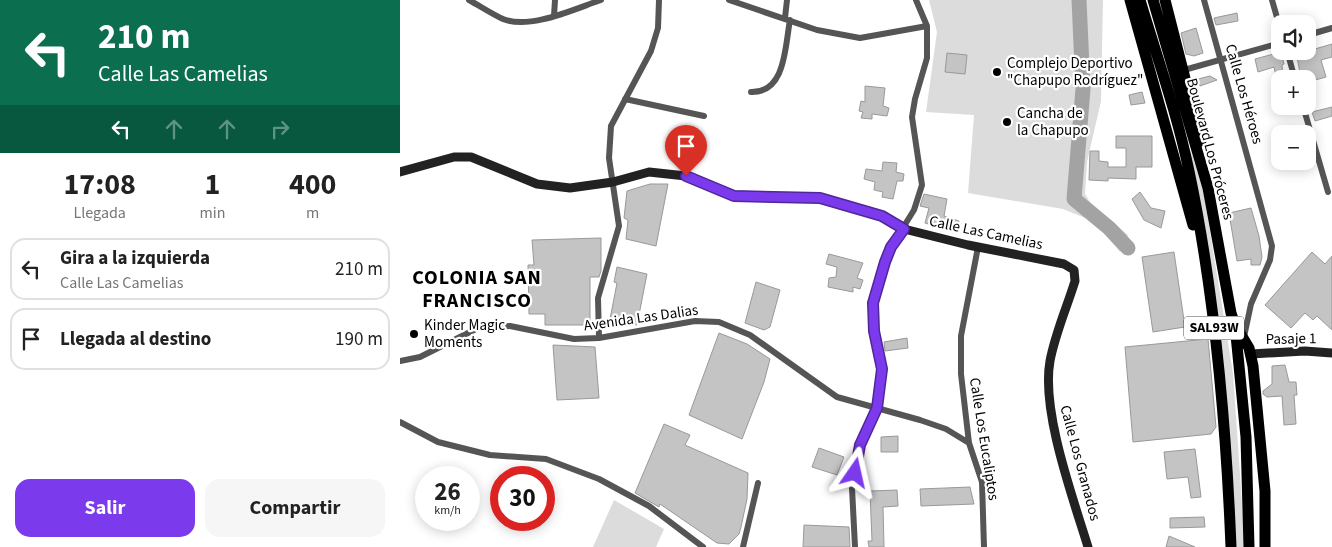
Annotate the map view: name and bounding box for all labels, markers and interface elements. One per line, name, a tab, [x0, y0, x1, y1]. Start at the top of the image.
text: 210 m	[98, 12, 190, 62]
map controls	[1271, 15, 1316, 170]
button: sound	[1271, 15, 1316, 60]
icon: left	[15, 20, 80, 85]
street label: Calle Los Héroes	[1220, 42, 1268, 146]
place label: Complejo Deportivo "Chapupo Rodríguez"	[1007, 53, 1143, 91]
text: Calle Las Camelias	[98, 58, 268, 90]
marker: Complejo Deportivo "Chapupo Rodríguez"	[991, 66, 1003, 78]
button: +	[1271, 70, 1316, 115]
street label: Boulevard Los Próceres	[1181, 76, 1239, 222]
place label: Cancha de la Chapupo	[1017, 103, 1089, 141]
icon: left	[107, 115, 135, 143]
icon: ahead	[160, 115, 188, 143]
icon: ahead	[213, 115, 241, 143]
icon: right	[266, 115, 294, 143]
marker: Cancha de la Chapupo	[1001, 116, 1013, 128]
pin	[665, 125, 707, 176]
button: −	[1271, 125, 1316, 170]
icon: arrive	[672, 132, 700, 160]
text: 17:08	[64, 163, 136, 206]
text: 1	[204, 163, 220, 206]
text: 400	[289, 163, 336, 206]
text: Llegada	[73, 202, 126, 224]
text: min	[199, 202, 225, 224]
text: m	[306, 202, 319, 224]
street label: Calle Las Camelias	[927, 211, 1045, 255]
text: Gira a la izquierda	[60, 245, 210, 272]
icon: left	[17, 255, 45, 283]
text: 210 m	[335, 256, 383, 283]
district label: COLONIA SAN FRANCISCO	[412, 264, 542, 315]
text: Calle Las Camelias	[60, 272, 183, 294]
street label: Avenida Las Dalias	[582, 300, 700, 336]
place label: Kinder Magic Moments	[424, 315, 505, 353]
road number: SAL93W	[1184, 316, 1244, 339]
icon: arrive	[17, 325, 45, 353]
text: Llegada al destino	[60, 326, 211, 353]
text: 190 m	[335, 326, 383, 353]
marker: Kinder Magic Moments	[408, 328, 420, 340]
street label: Pasaje 1	[1265, 328, 1317, 350]
street label: Calle Los Eucaliptos	[964, 376, 1004, 502]
street label: Calle Los Granados	[1054, 403, 1106, 523]
position arrow	[828, 446, 880, 498]
speed limit sign: 30	[490, 466, 555, 531]
text: 26	[434, 474, 461, 510]
button: Salir	[15, 479, 195, 537]
button: Compartir	[205, 479, 385, 537]
text: km/h	[434, 502, 461, 519]

